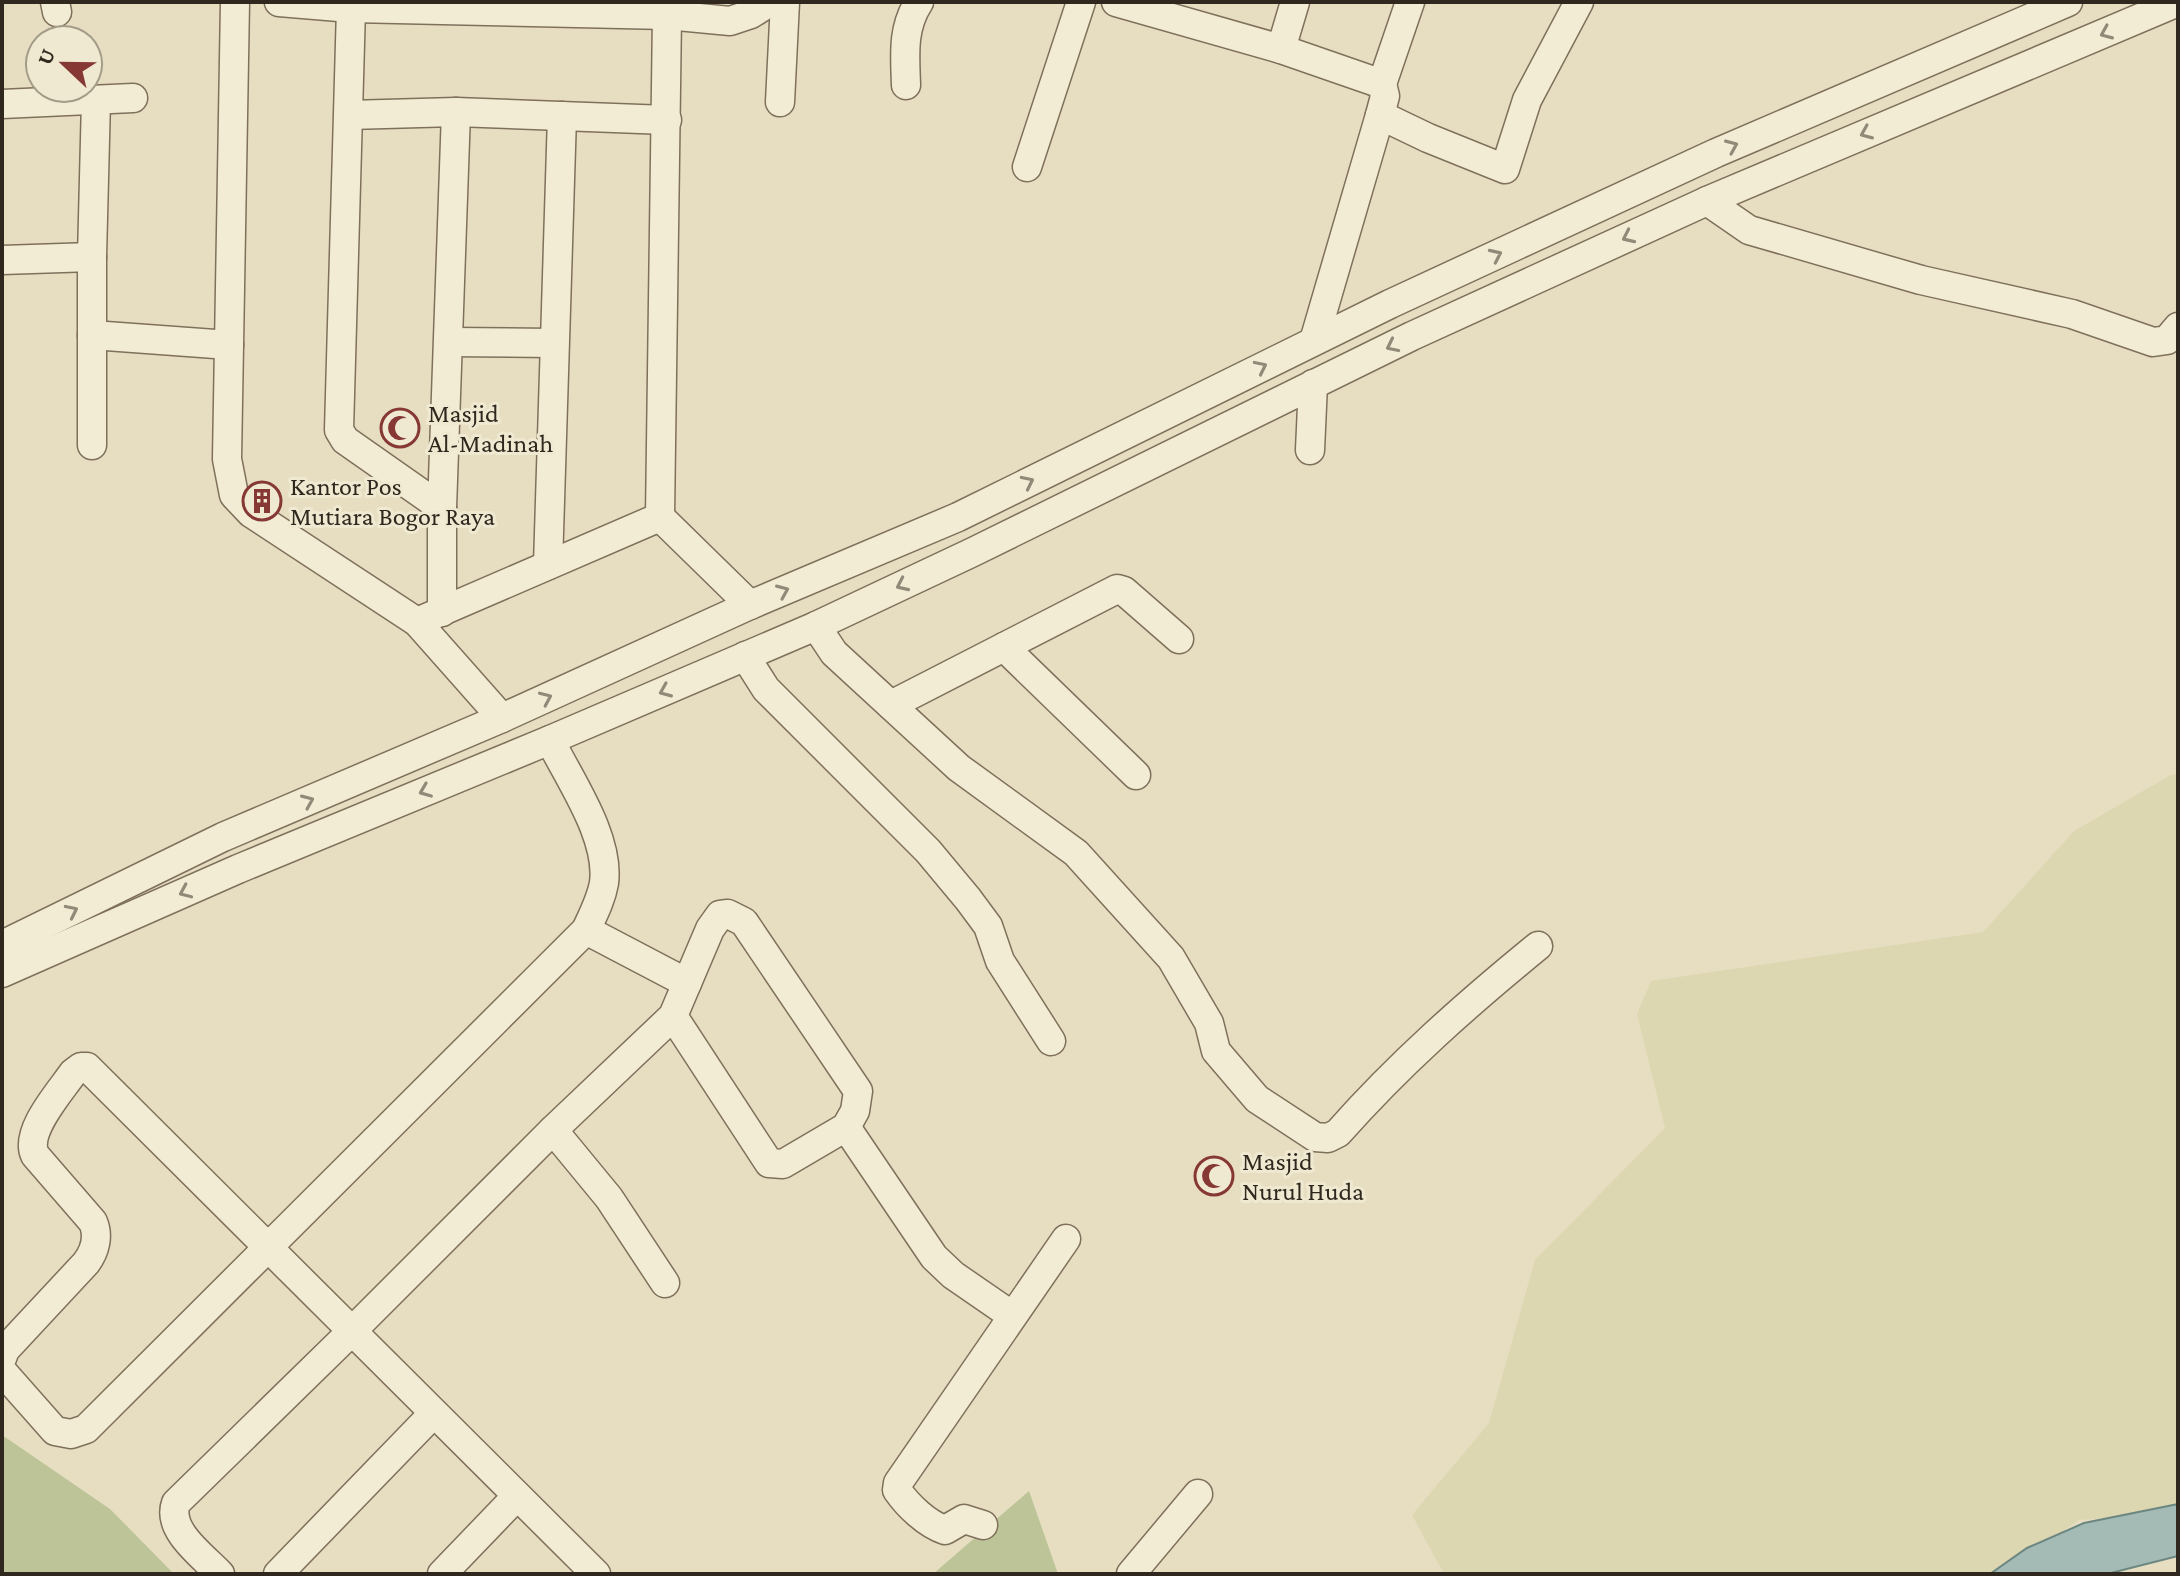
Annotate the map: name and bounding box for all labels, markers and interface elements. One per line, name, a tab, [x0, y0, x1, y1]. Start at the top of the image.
one-way arrow	[2100, 23, 2114, 39]
north arrow	[24, 24, 104, 104]
text: U	[32, 45, 60, 68]
one-way arrow	[1860, 124, 1875, 140]
one-way arrow	[1724, 140, 1738, 156]
one-way arrow	[1622, 227, 1636, 243]
one-way arrow	[1487, 249, 1502, 265]
one-way arrow	[1385, 336, 1400, 351]
one-way arrow	[1253, 361, 1268, 377]
place label: Masjid Al-Madinah	[428, 399, 553, 458]
mosque icon: Masjid Al-Madinah	[379, 407, 421, 449]
place label: Kantor Pos Mutiara Bogor Raya	[290, 472, 495, 531]
one-way arrow	[1020, 477, 1035, 492]
building icon: Kantor Pos Mutiara Bogor Raya	[241, 480, 283, 522]
one-way arrow	[896, 575, 911, 591]
one-way arrow	[775, 585, 790, 601]
one-way arrow	[659, 681, 673, 697]
one-way arrow	[538, 692, 553, 708]
one-way arrow	[419, 782, 433, 798]
one-way arrow	[300, 794, 314, 810]
one-way arrow	[179, 882, 194, 898]
one-way arrow	[64, 904, 78, 920]
place label: Masjid Nurul Huda	[1242, 1147, 1364, 1206]
mosque icon: Masjid Nurul Huda	[1193, 1155, 1235, 1197]

